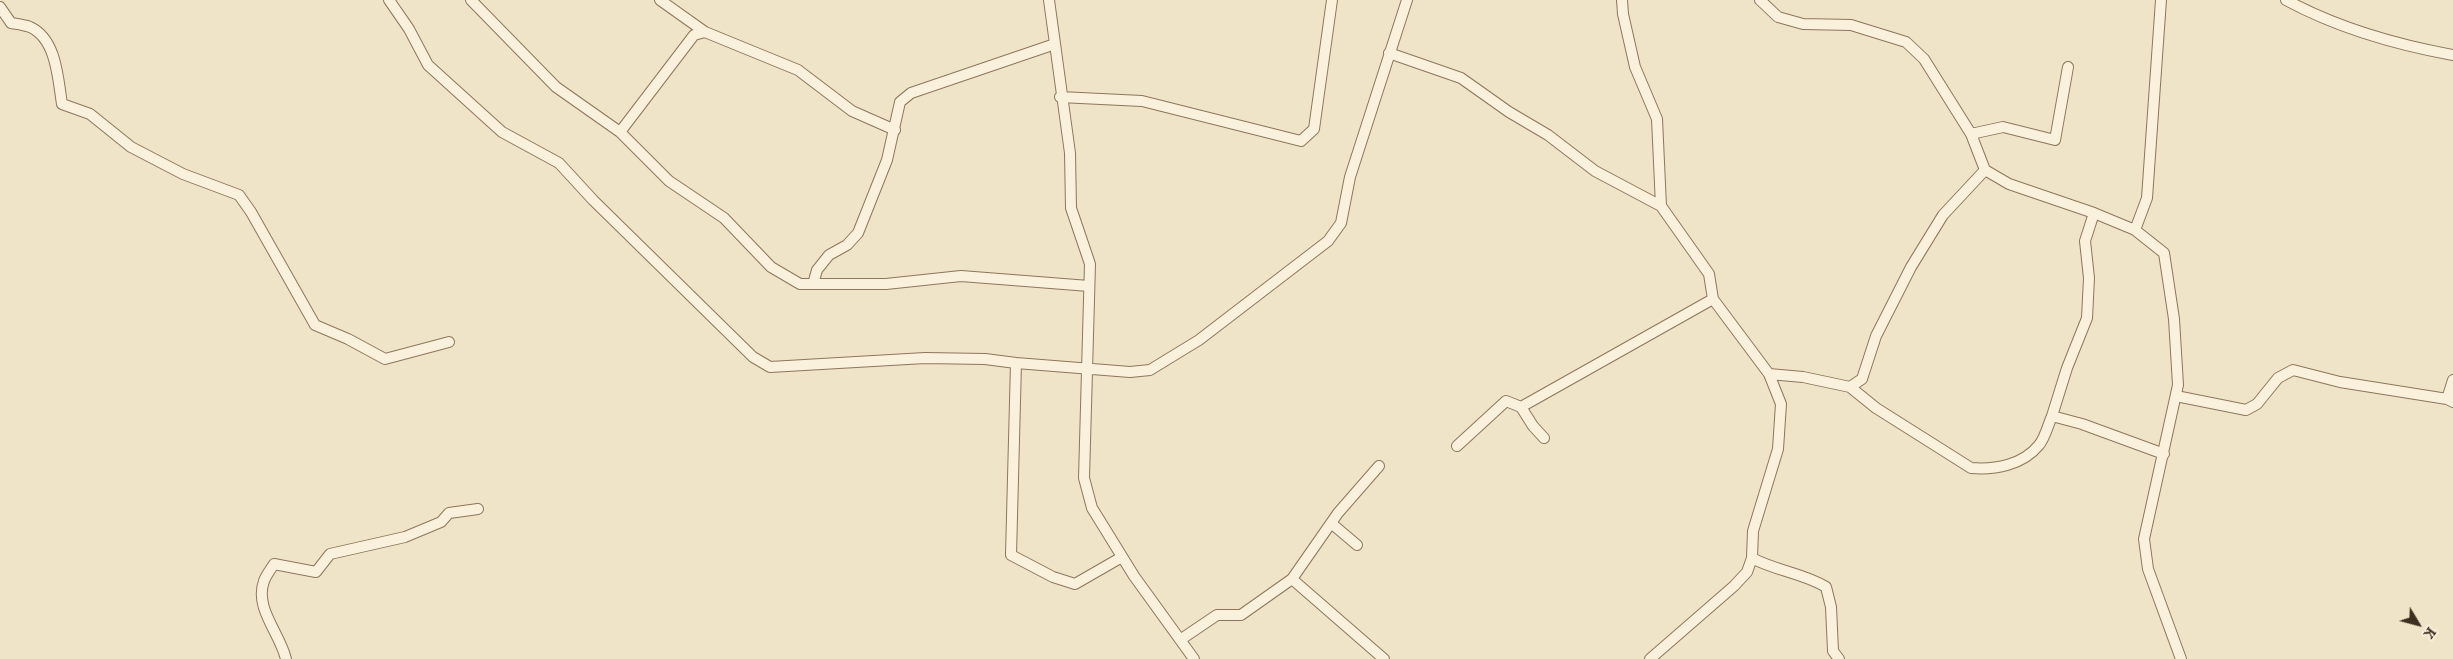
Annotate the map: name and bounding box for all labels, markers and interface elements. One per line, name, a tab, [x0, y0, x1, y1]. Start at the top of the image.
north arrow	[2393, 599, 2443, 649]
text: K	[2420, 624, 2440, 642]

